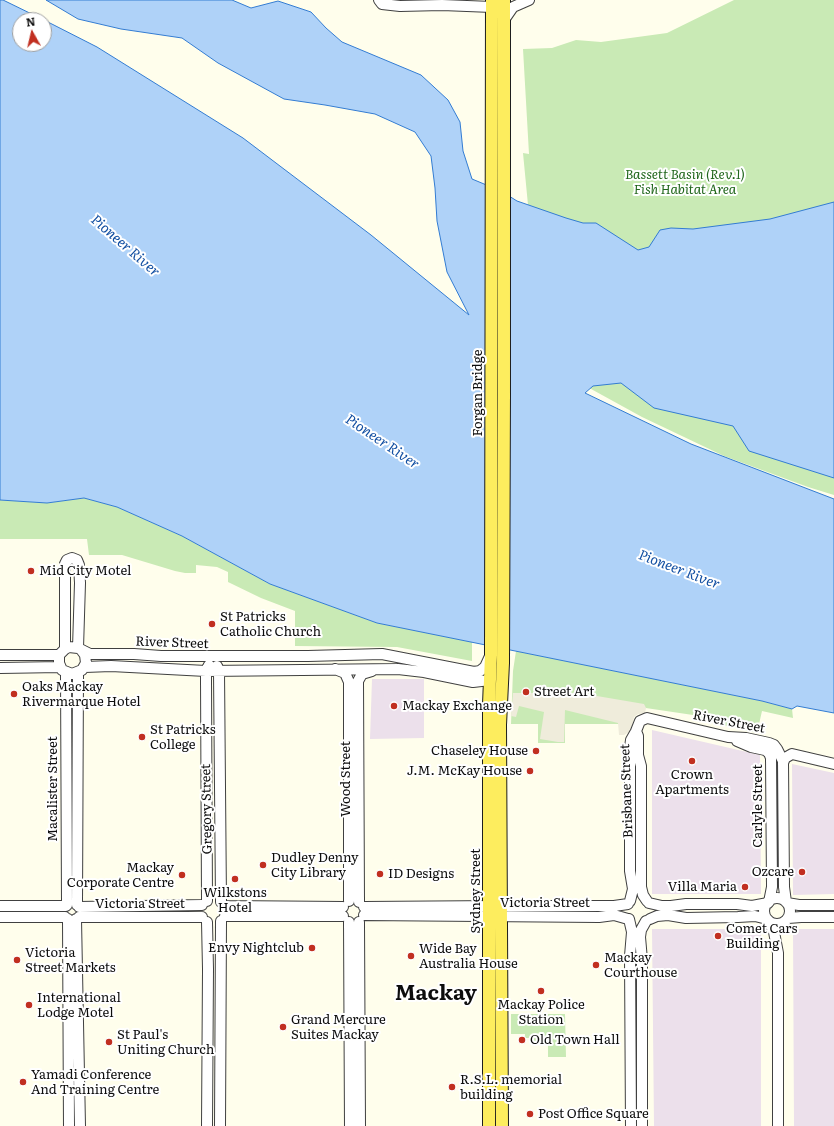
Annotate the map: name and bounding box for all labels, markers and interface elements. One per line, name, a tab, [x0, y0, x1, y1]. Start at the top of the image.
north arrow	[12, 12, 52, 52]
text: N	[25, 13, 36, 30]
park label: Bassett Basin (Rev.1) Fish Habitat Area	[625, 167, 745, 198]
water label: Pioneer River	[87, 212, 163, 280]
street label: Forgan Bridge	[470, 349, 486, 437]
water label: Pioneer River	[342, 411, 422, 473]
water label: Pioneer River	[636, 547, 722, 593]
place label: Mid City Motel	[39, 563, 131, 579]
marker: Mid City Motel	[26, 566, 36, 576]
place label: St Patricks Catholic Church	[220, 609, 321, 640]
marker: St Patricks Catholic Church	[207, 619, 217, 629]
street label: River Street	[135, 634, 209, 652]
place label: Oaks Mackay Rivermarque Hotel	[22, 679, 141, 710]
place label: Street Art	[534, 684, 594, 700]
marker: Street Art	[521, 687, 531, 697]
marker: Oaks Mackay Rivermarque Hotel	[9, 689, 19, 699]
place label: Mackay Exchange	[402, 698, 512, 714]
marker: Mackay Exchange	[389, 701, 399, 711]
street label: River Street	[692, 707, 766, 737]
place label: St Patricks College	[150, 722, 216, 753]
marker: St Patricks College	[137, 732, 147, 742]
street label: Macalister Street	[45, 736, 61, 842]
street label: Wood Street	[338, 741, 354, 817]
place label: Chaseley House	[431, 743, 528, 759]
street label: Brisbane Street	[618, 744, 636, 838]
marker: Chaseley House	[531, 746, 541, 756]
marker: Crown Apartments	[687, 756, 697, 766]
place label: J.M. McKay House	[407, 763, 522, 779]
street label: Gregory Street	[198, 764, 216, 854]
street label: Carlyle Street	[750, 764, 766, 848]
marker: J.M. McKay House	[525, 766, 535, 776]
place label: Crown Apartments	[655, 767, 729, 798]
street label: Sydney Street	[468, 849, 484, 933]
place label: Dudley Denny City Library	[271, 850, 358, 881]
place label: Mackay Corporate Centre	[67, 860, 174, 891]
marker: Dudley Denny City Library	[258, 860, 268, 870]
place label: Ozcare	[752, 864, 794, 880]
place label: ID Designs	[388, 866, 454, 882]
marker: Ozcare	[797, 867, 807, 877]
marker: ID Designs	[375, 869, 385, 879]
marker: Mackay Corporate Centre	[177, 870, 187, 880]
marker: Wilkstons Hotel	[230, 874, 240, 884]
place label: Villa Maria	[668, 879, 737, 895]
marker: Villa Maria	[740, 882, 750, 892]
place label: Wilkstons Hotel	[203, 885, 267, 916]
street label: Victoria Street	[500, 895, 590, 911]
street label: Victoria Street	[95, 896, 185, 912]
place label: Comet Cars Building	[726, 921, 797, 952]
marker: Comet Cars Building	[713, 931, 723, 941]
place label: Envy Nightclub	[208, 940, 304, 956]
place label: Wide Bay Australia House	[419, 941, 518, 972]
marker: Envy Nightclub	[307, 943, 317, 953]
place label: Victoria Street Markets	[25, 945, 116, 976]
place label: Mackay Courthouse	[604, 950, 677, 981]
marker: Wide Bay Australia House	[406, 951, 416, 961]
marker: Victoria Street Markets	[12, 955, 22, 965]
marker: Mackay Courthouse	[591, 960, 601, 970]
district label: Mackay	[395, 981, 477, 1007]
marker: Mackay Police Station	[536, 986, 546, 996]
place label: International Lodge Motel	[37, 990, 121, 1021]
place label: Mackay Police Station	[497, 997, 585, 1028]
marker: International Lodge Motel	[24, 1000, 34, 1010]
place label: Grand Mercure Suites Mackay	[291, 1012, 386, 1043]
marker: Grand Mercure Suites Mackay	[278, 1022, 288, 1032]
place label: St Paul's Uniting Church	[117, 1027, 214, 1058]
place label: Old Town Hall	[530, 1032, 620, 1048]
marker: Old Town Hall	[517, 1035, 527, 1045]
marker: St Paul's Uniting Church	[104, 1037, 114, 1047]
place label: Yamadi Conference And Training Centre	[31, 1067, 159, 1098]
place label: R.S.L. memorial building	[460, 1072, 562, 1103]
marker: Yamadi Conference And Training Centre	[18, 1077, 28, 1087]
marker: R.S.L. memorial building	[447, 1082, 457, 1092]
place label: Post Office Square	[538, 1106, 649, 1122]
marker: Post Office Square	[525, 1109, 535, 1119]

